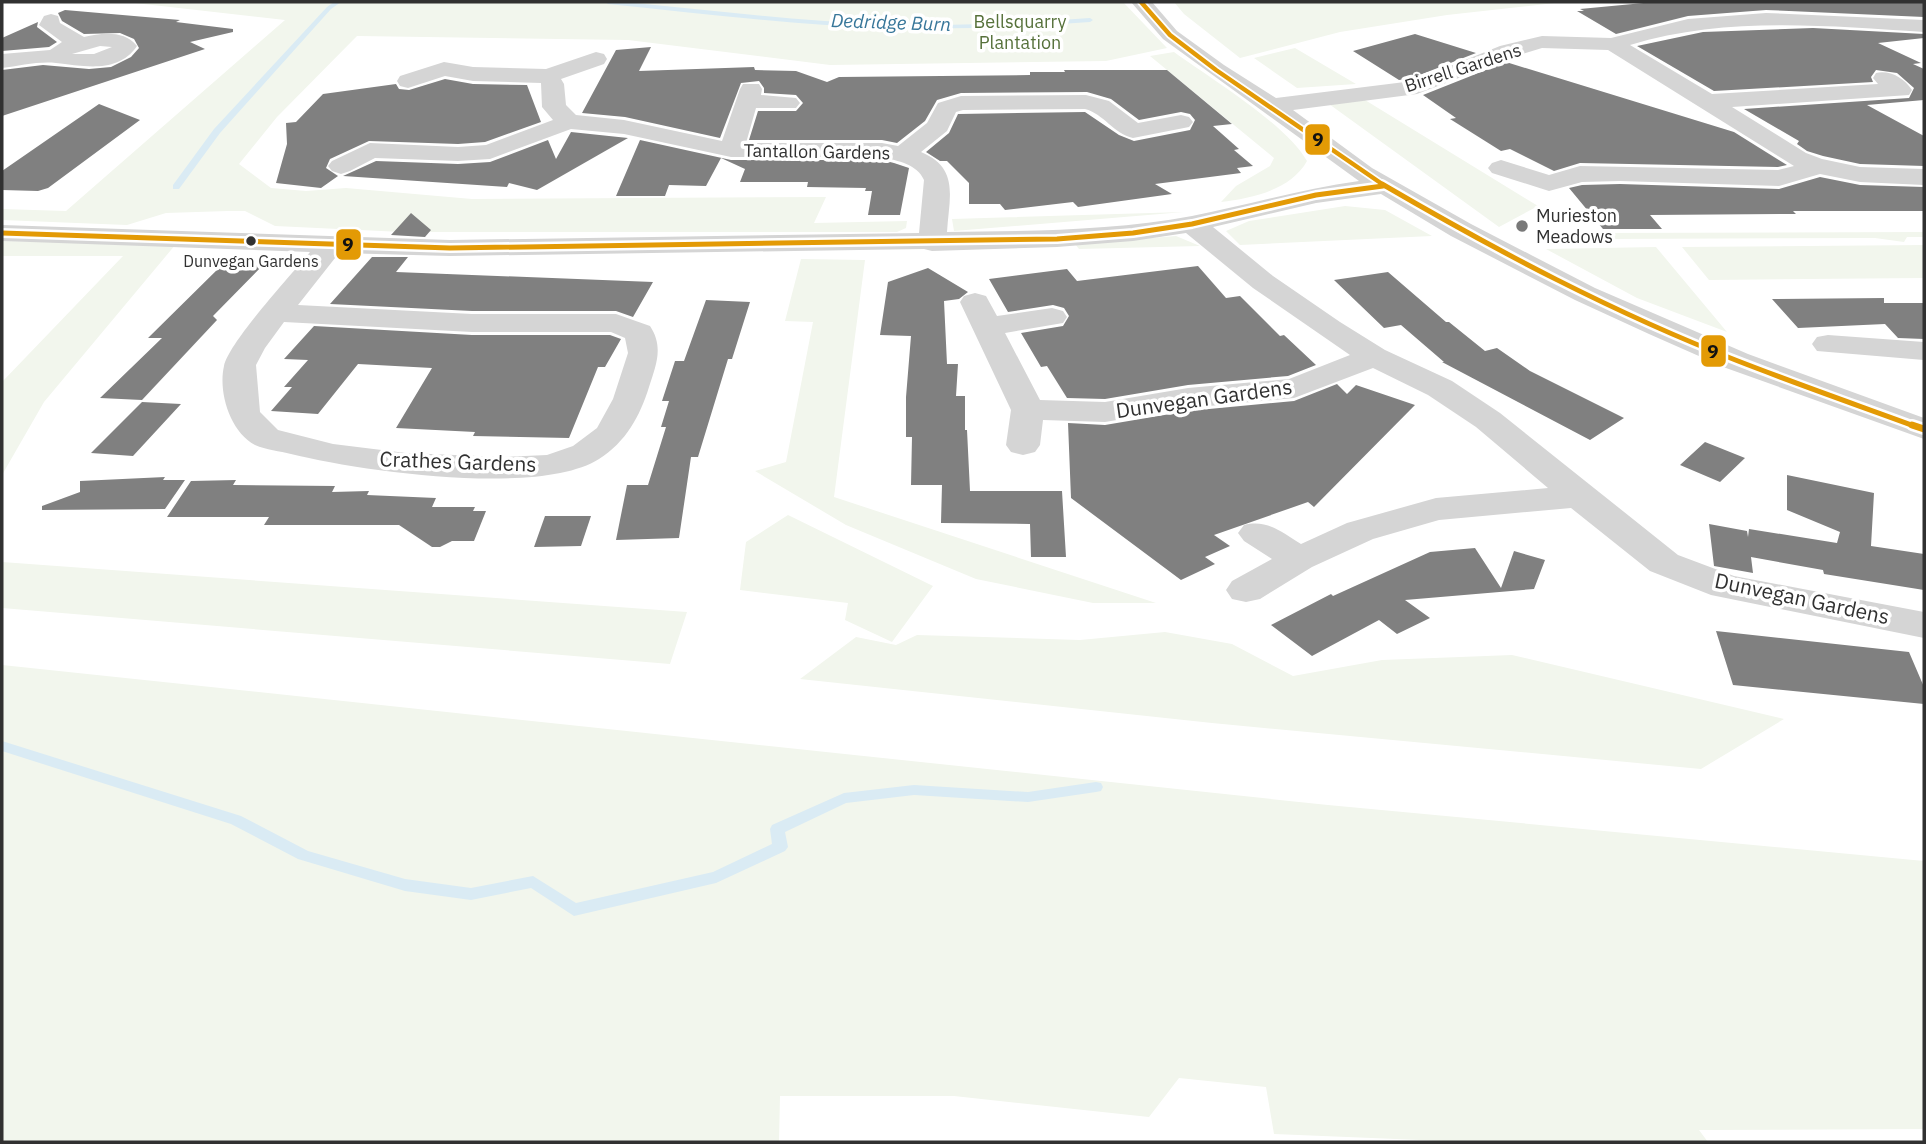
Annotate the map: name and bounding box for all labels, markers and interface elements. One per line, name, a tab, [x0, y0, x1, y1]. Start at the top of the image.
water label: Dedridge Burn	[831, 8, 951, 36]
park label: Bellsquarry Plantation	[974, 10, 1066, 54]
street label: Birrell Gardens	[1402, 38, 1524, 97]
line badge: 9	[1304, 123, 1331, 156]
text: 9	[1312, 127, 1324, 151]
street label: Tantallon Gardens	[743, 139, 891, 164]
place label: Murieston Meadows	[1536, 204, 1617, 248]
marker: Murieston Meadows	[1514, 218, 1530, 234]
line badge: 9	[335, 228, 362, 261]
text: 9	[342, 232, 354, 256]
marker: Dunvegan Gardens	[244, 234, 258, 248]
place label: Dunvegan Gardens	[183, 251, 319, 271]
line badge: 9	[1700, 334, 1727, 368]
text: 9	[1707, 339, 1719, 363]
street label: Dunvegan Gardens	[1114, 372, 1294, 424]
street label: Crathes Gardens	[379, 444, 537, 478]
street label: Dunvegan Gardens	[1712, 566, 1892, 630]

